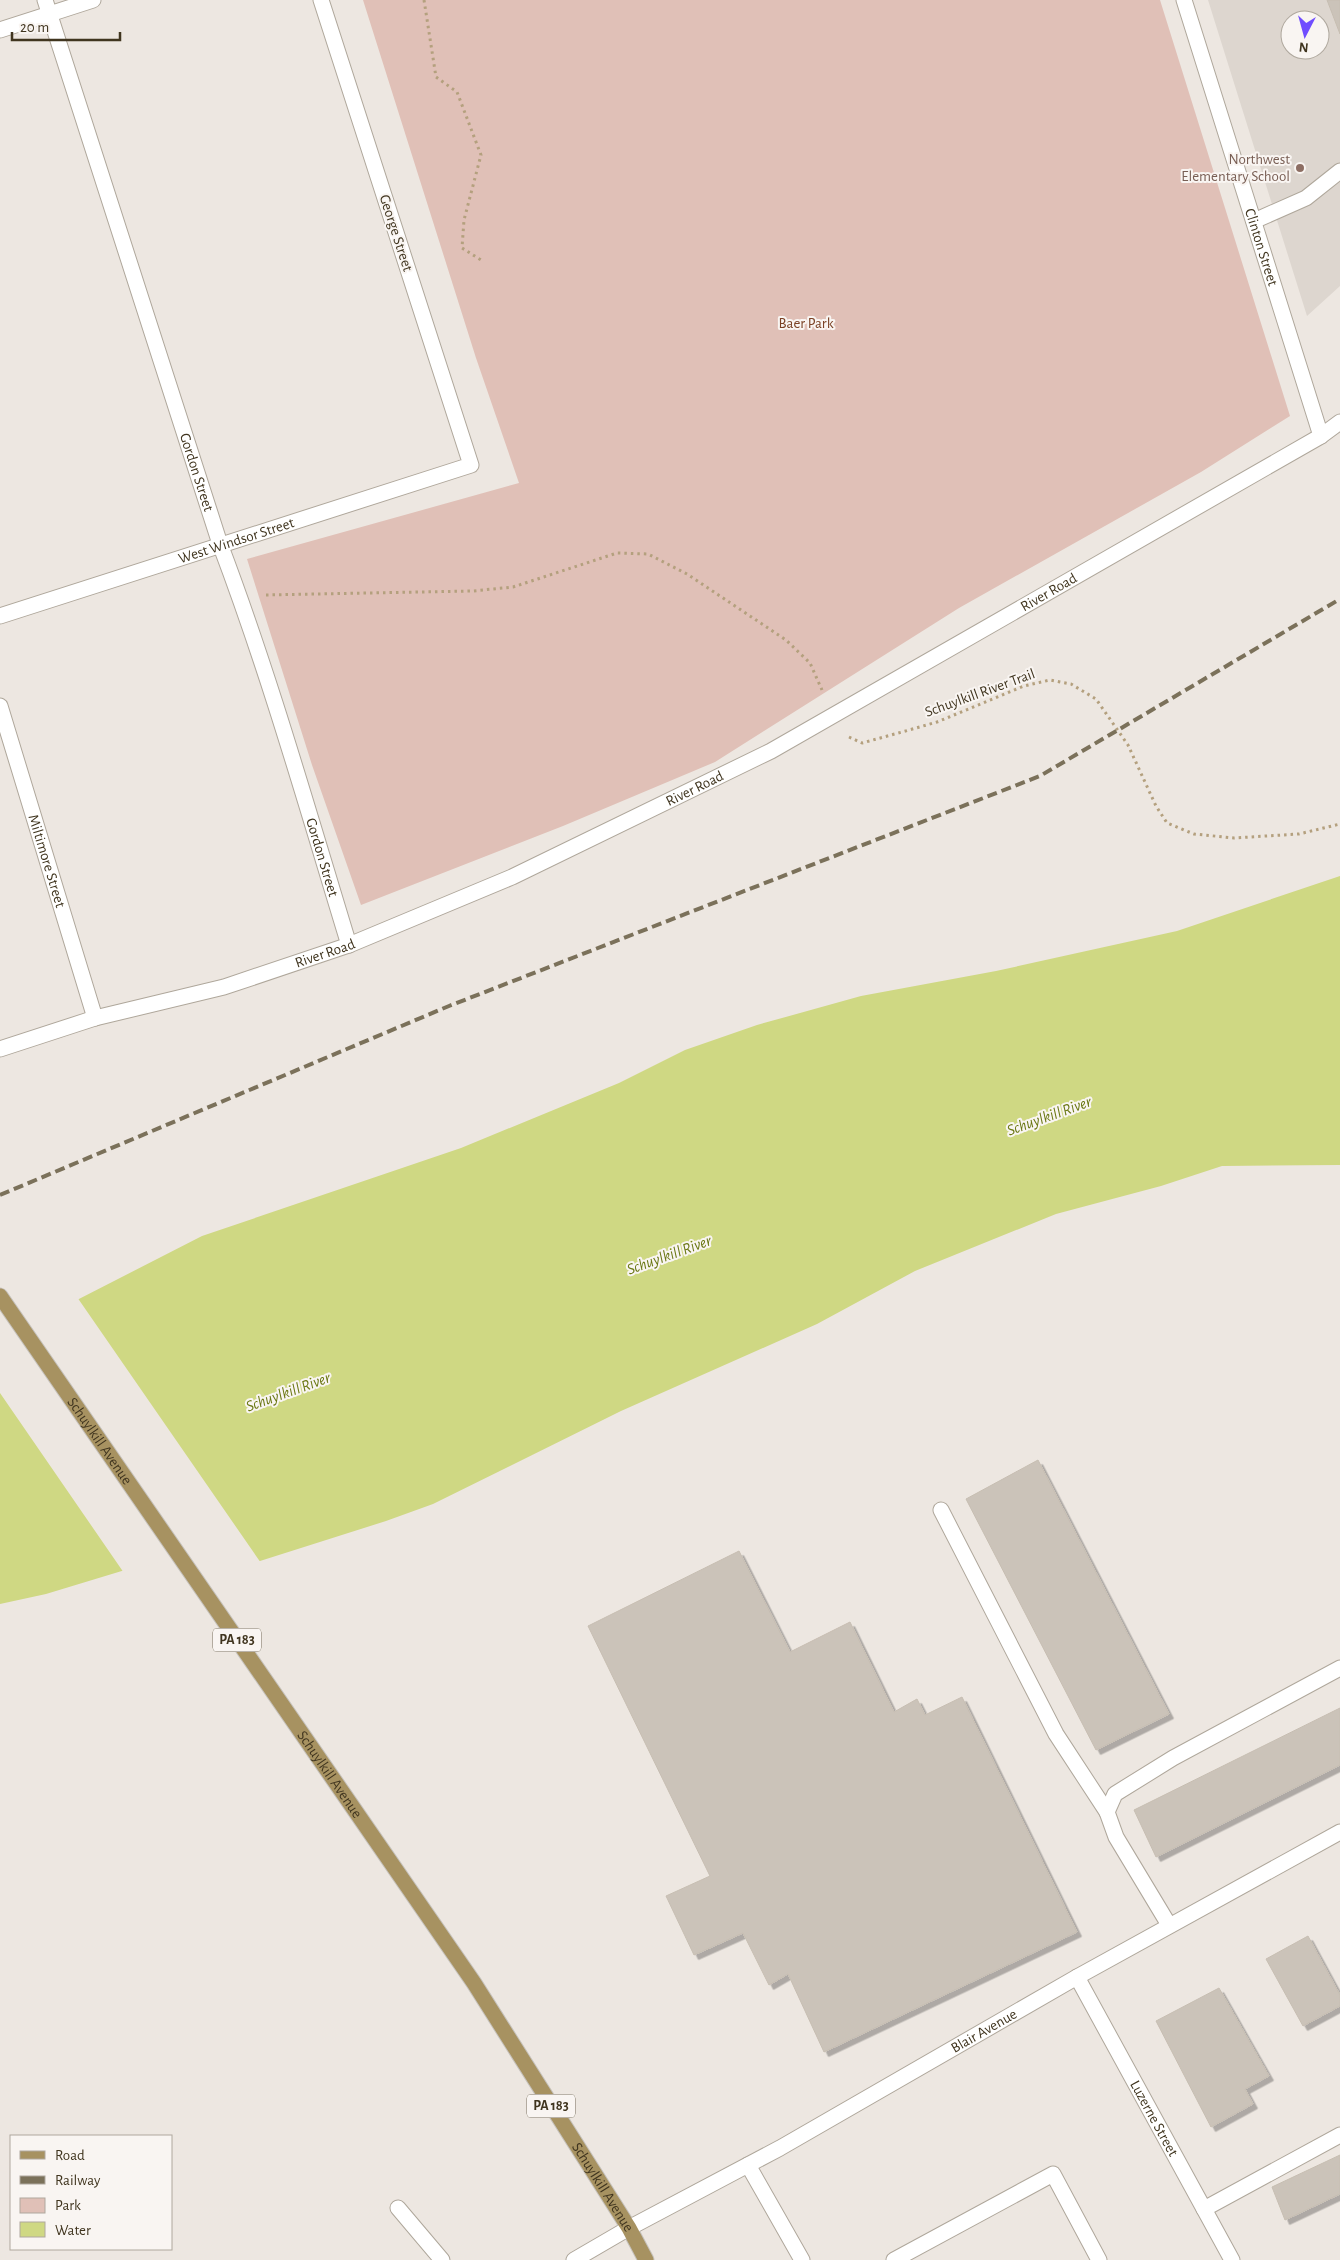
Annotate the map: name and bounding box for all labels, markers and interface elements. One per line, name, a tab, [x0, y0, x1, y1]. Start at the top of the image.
scale bar	[12, 10, 120, 42]
north arrow	[1280, 10, 1330, 60]
text: 20 m	[20, 20, 49, 35]
text: N	[1298, 39, 1309, 54]
place label: Northwest Elementary School	[1181, 152, 1290, 184]
marker: Northwest Elementary School	[1294, 162, 1306, 174]
street label: George Street	[377, 193, 416, 273]
street label: Clinton Street	[1242, 207, 1281, 288]
park label: Baer Park	[778, 316, 834, 331]
street label: Gordon Street	[177, 431, 217, 513]
street label: West Windsor Street	[176, 515, 296, 566]
street label: River Road	[1018, 570, 1080, 614]
street label: Schuylkill River Trail	[923, 666, 1037, 720]
street label: River Road	[663, 768, 726, 809]
street label: Miltimore Street	[26, 813, 68, 910]
street label: Gordon Street	[304, 816, 341, 898]
street label: River Road	[293, 936, 357, 970]
water label: Schuylkill River	[1005, 1093, 1094, 1139]
water label: Schuylkill River	[625, 1232, 714, 1278]
water label: Schuylkill River	[244, 1369, 333, 1415]
street label: Schuylkill Avenue	[65, 1395, 135, 1487]
road number: PA 183	[213, 1628, 261, 1652]
street label: Schuylkill Avenue	[295, 1728, 365, 1821]
street label: Blair Avenue	[948, 2006, 1019, 2056]
street label: Luzerne Street	[1128, 2078, 1181, 2159]
road number: PA 183	[527, 2094, 575, 2118]
legend	[10, 2135, 172, 2250]
street label: Schuylkill Avenue	[569, 2140, 637, 2234]
text: Road	[55, 2148, 85, 2163]
text: Railway	[55, 2173, 101, 2188]
text: Park	[55, 2198, 81, 2213]
text: Water	[55, 2223, 91, 2238]

